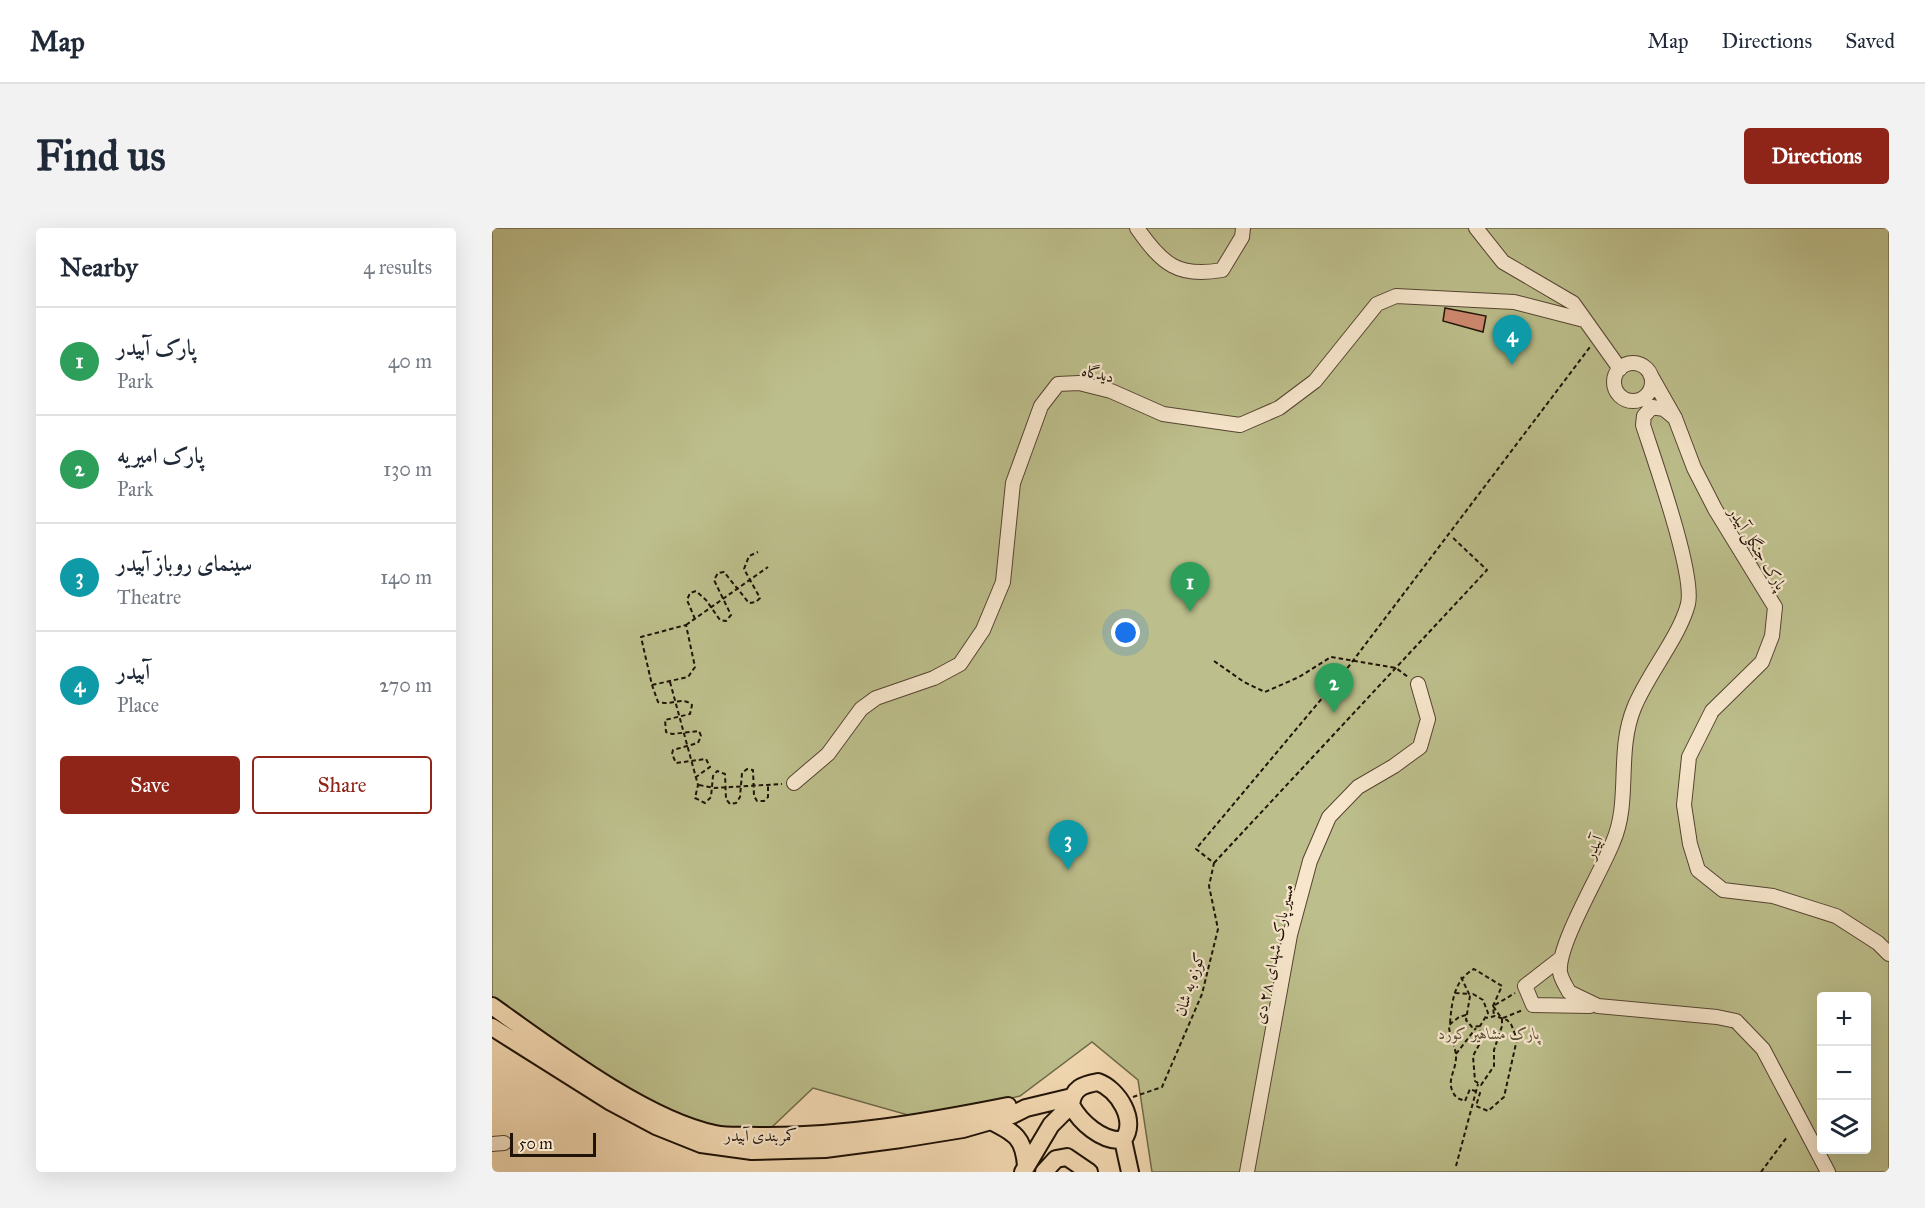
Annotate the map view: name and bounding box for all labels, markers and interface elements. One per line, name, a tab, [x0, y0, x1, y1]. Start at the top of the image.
text: Map	[30, 24, 85, 59]
text: Map	[1648, 28, 1689, 54]
text: Directions	[1722, 28, 1812, 54]
text: Saved	[1845, 28, 1895, 54]
button: Directions	[1744, 128, 1889, 184]
text: Find us	[36, 130, 166, 182]
text: Nearby	[60, 251, 138, 283]
text: 4 results	[363, 255, 432, 279]
pin: 4	[1492, 316, 1532, 365]
text: پارک آبیدر	[117, 334, 196, 361]
text: 1	[76, 349, 83, 373]
text: 40 m	[388, 349, 432, 373]
street label: دیدگاه	[1080, 361, 1116, 386]
text: Park	[117, 369, 153, 393]
text: پارک امیریه	[117, 442, 204, 469]
text: 2	[75, 457, 84, 481]
text: 130 m	[383, 457, 432, 481]
text: Park	[117, 477, 153, 501]
street label: پارک جنگلی آبیدر	[1722, 501, 1792, 595]
text: سینمای روباز آبیدر	[117, 550, 252, 577]
pin: 1	[1170, 562, 1210, 612]
text: 3	[76, 565, 84, 589]
text: 140 m	[380, 565, 432, 589]
text: Theatre	[117, 585, 181, 609]
your location	[1111, 618, 1140, 647]
text: آبیدر	[117, 658, 150, 685]
pin: 2	[1314, 664, 1354, 713]
text: 4	[74, 673, 85, 697]
text: 270 m	[379, 673, 432, 697]
text: Place	[117, 693, 159, 717]
button: Save	[60, 756, 240, 814]
button: Share	[252, 756, 432, 814]
pin: 3	[1048, 820, 1088, 870]
street label: آبیدر	[1579, 831, 1608, 864]
street label: مسیر پارک شهدای ۲۸ دی	[1249, 883, 1300, 1026]
street label: کوزه به شان	[1170, 950, 1210, 1019]
map controls	[1817, 992, 1871, 1154]
button: +	[1817, 992, 1871, 1046]
park label: پارک مشاهیر کورد	[1438, 1024, 1542, 1045]
button: −	[1817, 1046, 1871, 1100]
button: layers	[1817, 1100, 1871, 1154]
street label: کمربندی آبیدر	[723, 1126, 797, 1146]
scale bar	[510, 1130, 596, 1158]
text: 50 m	[519, 1134, 553, 1153]

